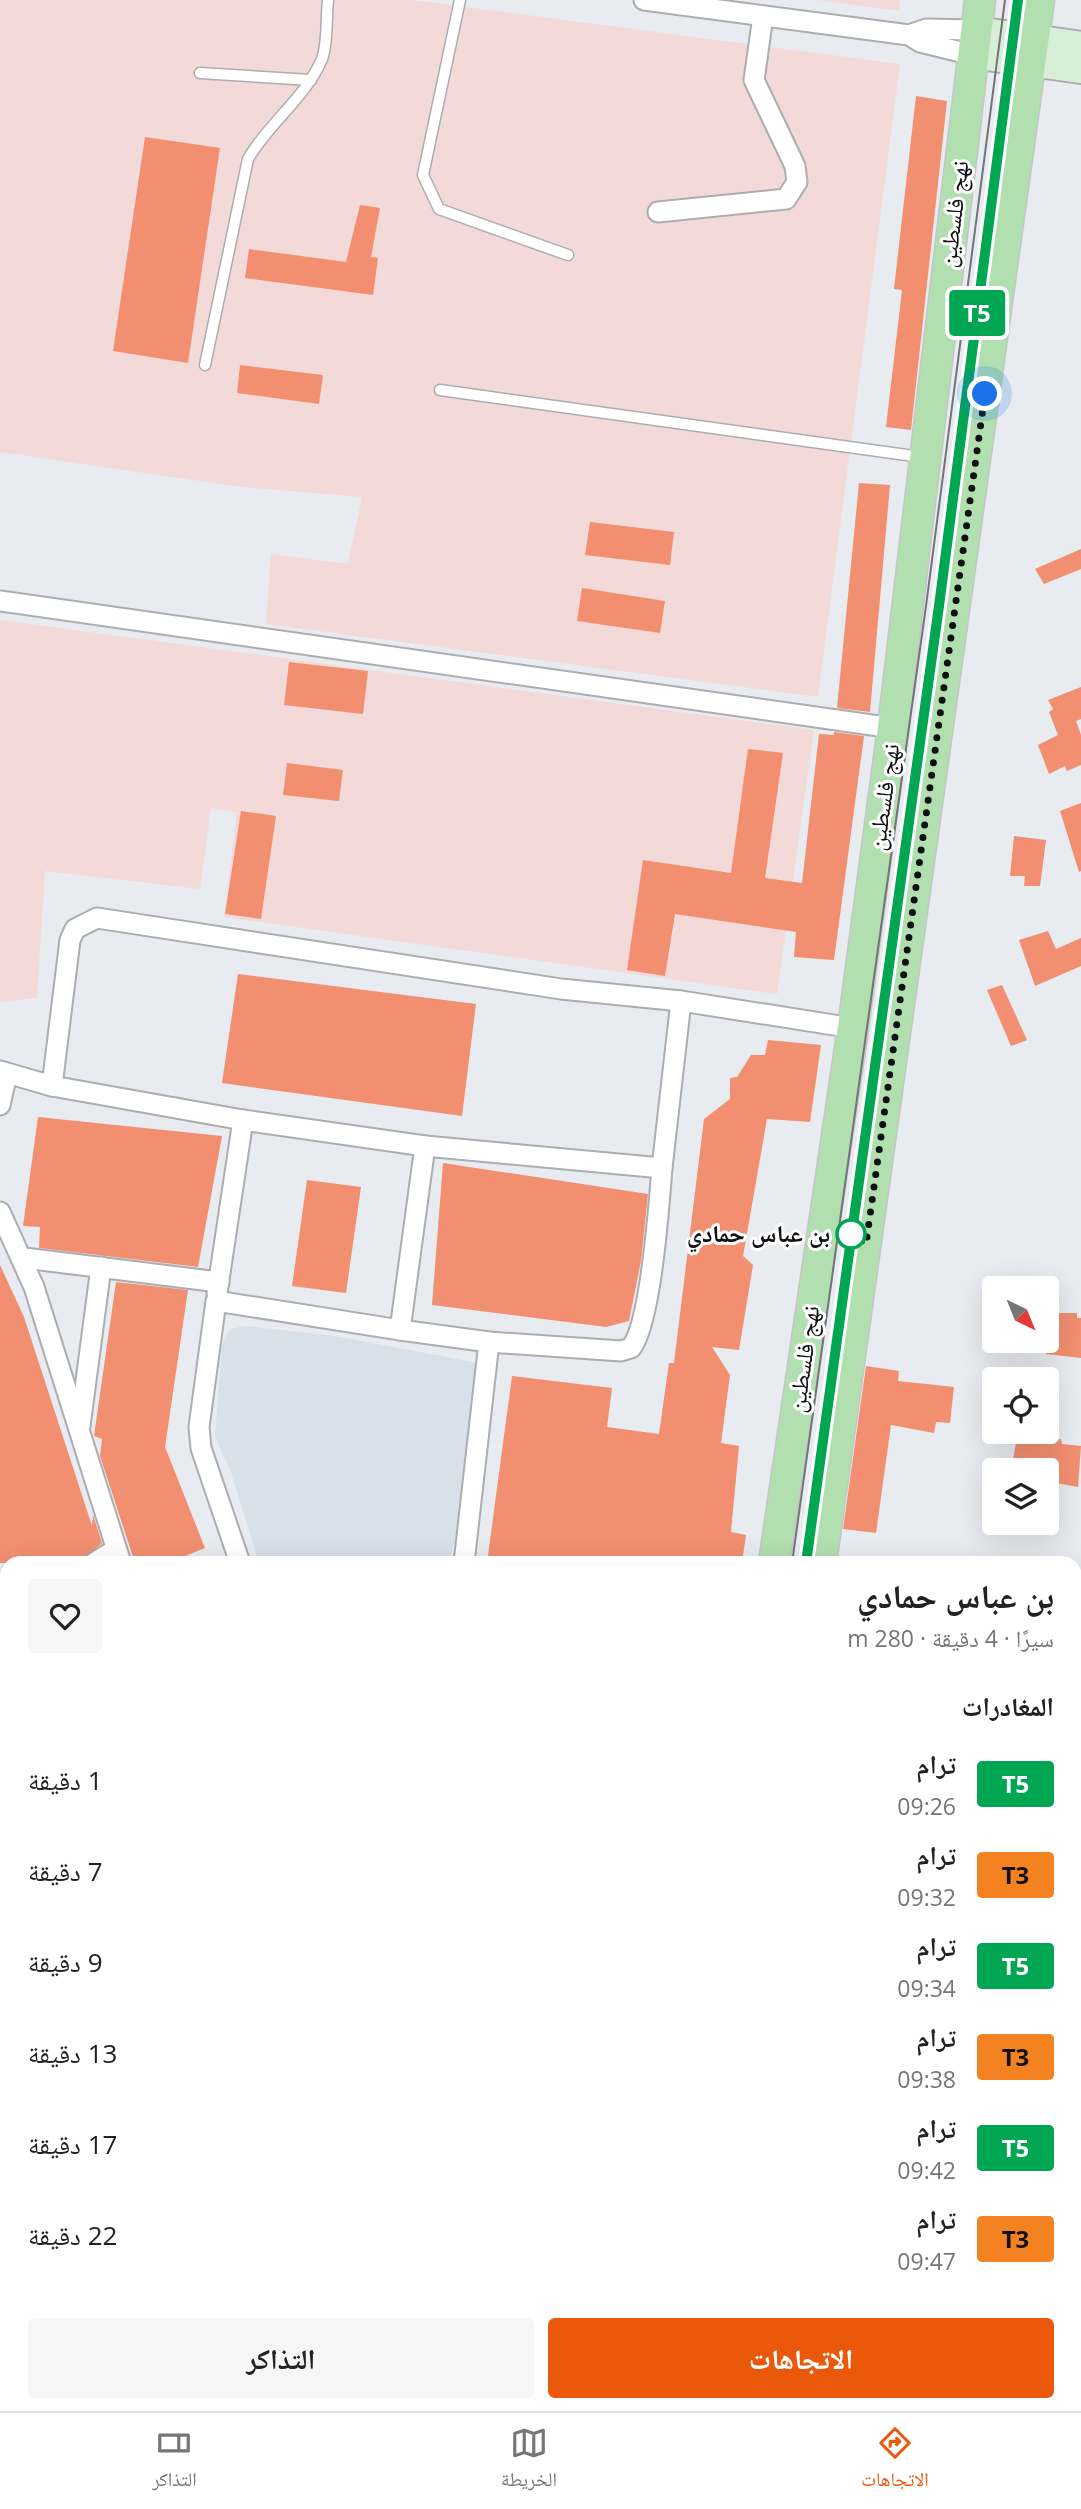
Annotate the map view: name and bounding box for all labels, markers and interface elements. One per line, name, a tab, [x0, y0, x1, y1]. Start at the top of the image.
street label: نهج فلسطين	[930, 158, 975, 269]
line badge: T5	[946, 290, 1009, 336]
text: T5	[963, 296, 991, 329]
your location	[967, 376, 1002, 411]
street label: نهج فلسطين	[859, 741, 906, 852]
place label: بن عباس حمادي	[687, 1216, 830, 1253]
marker: بن عباس حمادي	[836, 1219, 866, 1249]
north arrow	[982, 1276, 1059, 1353]
map controls	[982, 1276, 1059, 1535]
street label: نهج فلسطين	[779, 1303, 826, 1414]
button: locate	[982, 1367, 1059, 1444]
button: layers	[982, 1458, 1059, 1535]
text: بن عباس حمادي	[857, 1573, 1054, 1618]
button: heart	[28, 1579, 102, 1653]
text: سيرًا · 4 دقيقة · 280 m	[847, 1622, 1054, 1654]
text: المغادرات	[962, 1688, 1054, 1724]
text: ترام	[916, 1746, 956, 1782]
text: 1 دقيقة	[28, 1762, 103, 1798]
text: T5	[1002, 1767, 1029, 1800]
text: 09:26	[897, 1790, 956, 1822]
text: ترام	[916, 1837, 956, 1873]
text: 7 دقيقة	[28, 1853, 103, 1889]
text: T3	[1002, 1858, 1029, 1891]
text: 09:32	[897, 1881, 956, 1913]
text: ترام	[916, 1928, 956, 1964]
text: 9 دقيقة	[28, 1944, 103, 1980]
text: T5	[1002, 1949, 1029, 1982]
text: 09:34	[897, 1972, 956, 2004]
text: ترام	[916, 2019, 956, 2055]
text: 13 دقيقة	[28, 2035, 117, 2071]
text: T3	[1002, 2040, 1029, 2073]
text: 09:38	[897, 2063, 956, 2095]
text: ترام	[916, 2110, 956, 2146]
text: 17 دقيقة	[28, 2126, 117, 2162]
text: T5	[1002, 2131, 1029, 2164]
text: 09:42	[897, 2154, 956, 2186]
text: ترام	[916, 2201, 956, 2237]
text: 22 دقيقة	[28, 2217, 117, 2253]
text: T3	[1002, 2222, 1029, 2255]
text: 09:47	[897, 2245, 956, 2277]
button: التذاكر	[28, 2318, 534, 2398]
button: الاتجاهات	[548, 2318, 1054, 2398]
tab: التذاكر	[152, 2424, 197, 2498]
tab: الخريطة	[501, 2424, 557, 2498]
tab: الاتجاهات	[861, 2424, 929, 2498]

